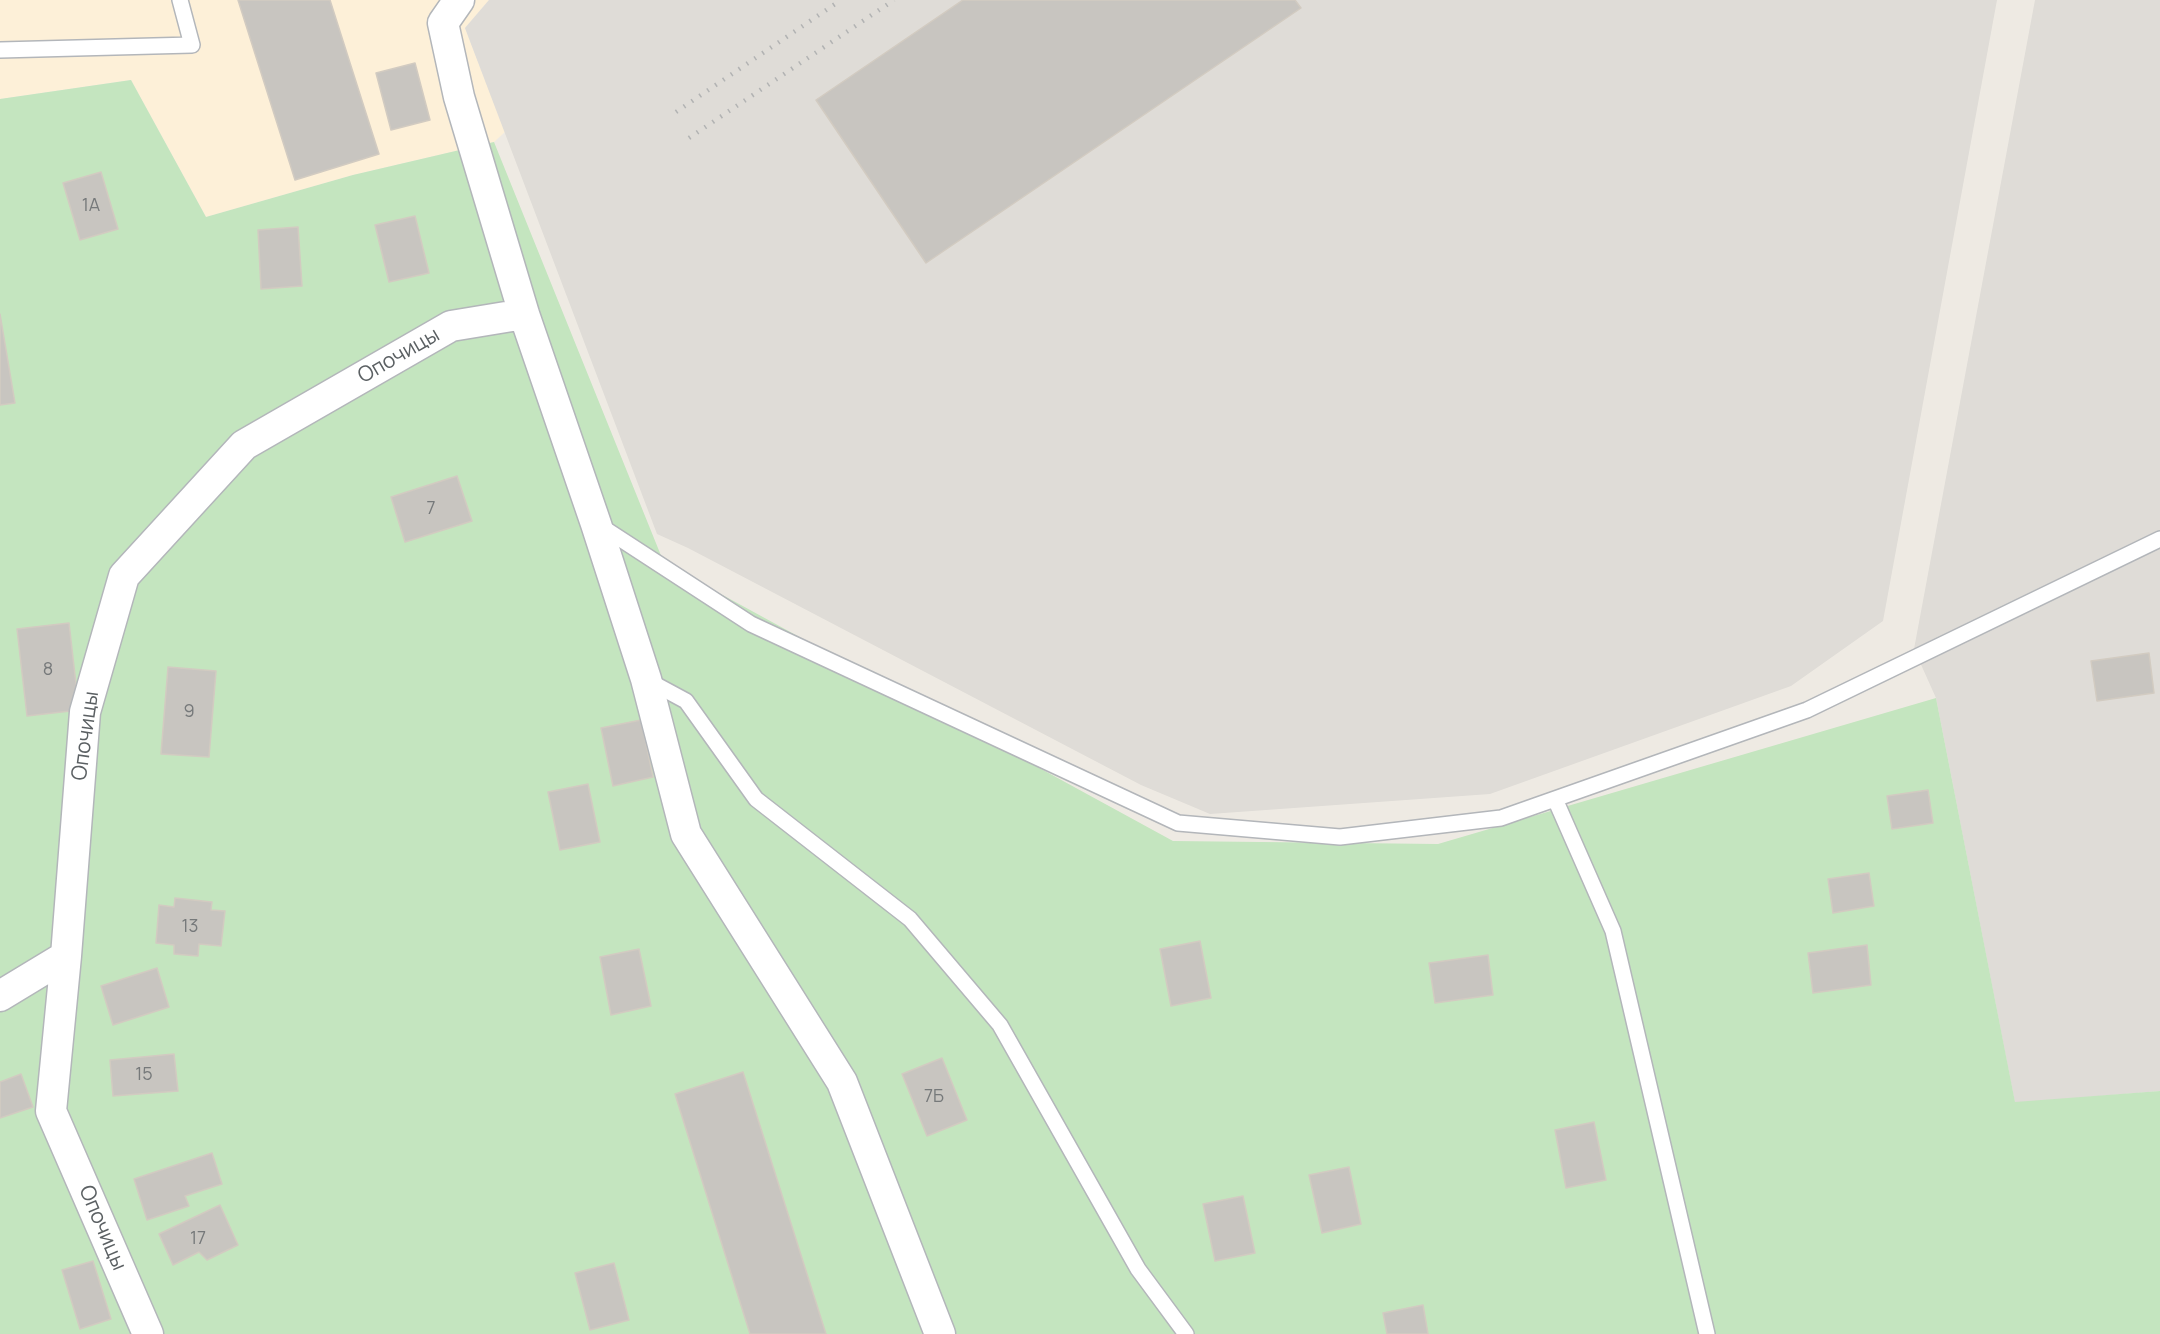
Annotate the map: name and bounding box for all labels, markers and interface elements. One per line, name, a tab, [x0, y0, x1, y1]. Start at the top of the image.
house number: 1А	[82, 195, 100, 217]
street label: Опочицы	[354, 323, 444, 389]
house number: 7	[426, 498, 436, 520]
house number: 8	[43, 659, 53, 681]
street label: Опочицы	[67, 690, 105, 782]
house number: 9	[183, 701, 195, 723]
house number: 13	[182, 916, 198, 938]
house number: 15	[135, 1064, 153, 1086]
house number: 7Б	[924, 1086, 944, 1108]
street label: Опочицы	[73, 1182, 131, 1274]
house number: 17	[190, 1228, 206, 1250]

